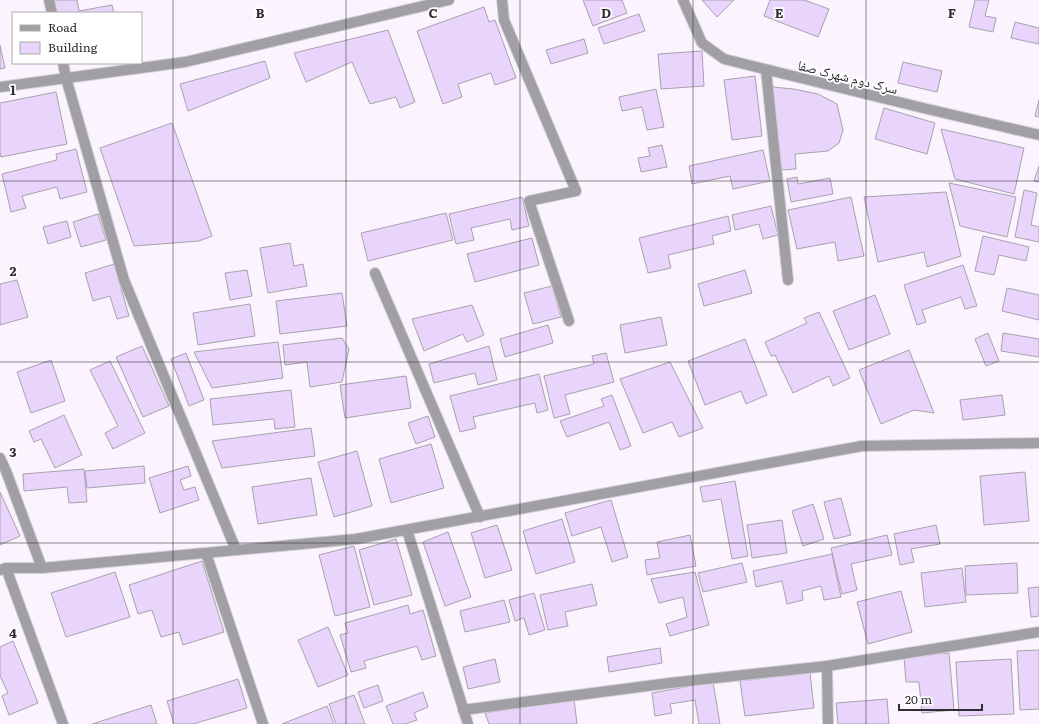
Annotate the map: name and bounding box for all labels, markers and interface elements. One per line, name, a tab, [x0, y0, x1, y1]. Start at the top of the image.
text: B	[256, 3, 265, 22]
text: C	[428, 3, 438, 22]
text: D	[601, 3, 611, 22]
text: E	[775, 3, 784, 22]
text: F	[948, 3, 956, 22]
legend	[12, 12, 142, 64]
text: Road	[48, 18, 78, 36]
text: Building	[48, 38, 98, 56]
street label: سرک دوم شهرک صفا	[795, 54, 900, 99]
text: 1	[10, 80, 16, 99]
text: 2	[10, 261, 17, 280]
text: 3	[9, 442, 17, 461]
text: 4	[9, 623, 17, 642]
scale bar	[899, 686, 982, 712]
text: 20 m	[905, 690, 932, 708]

